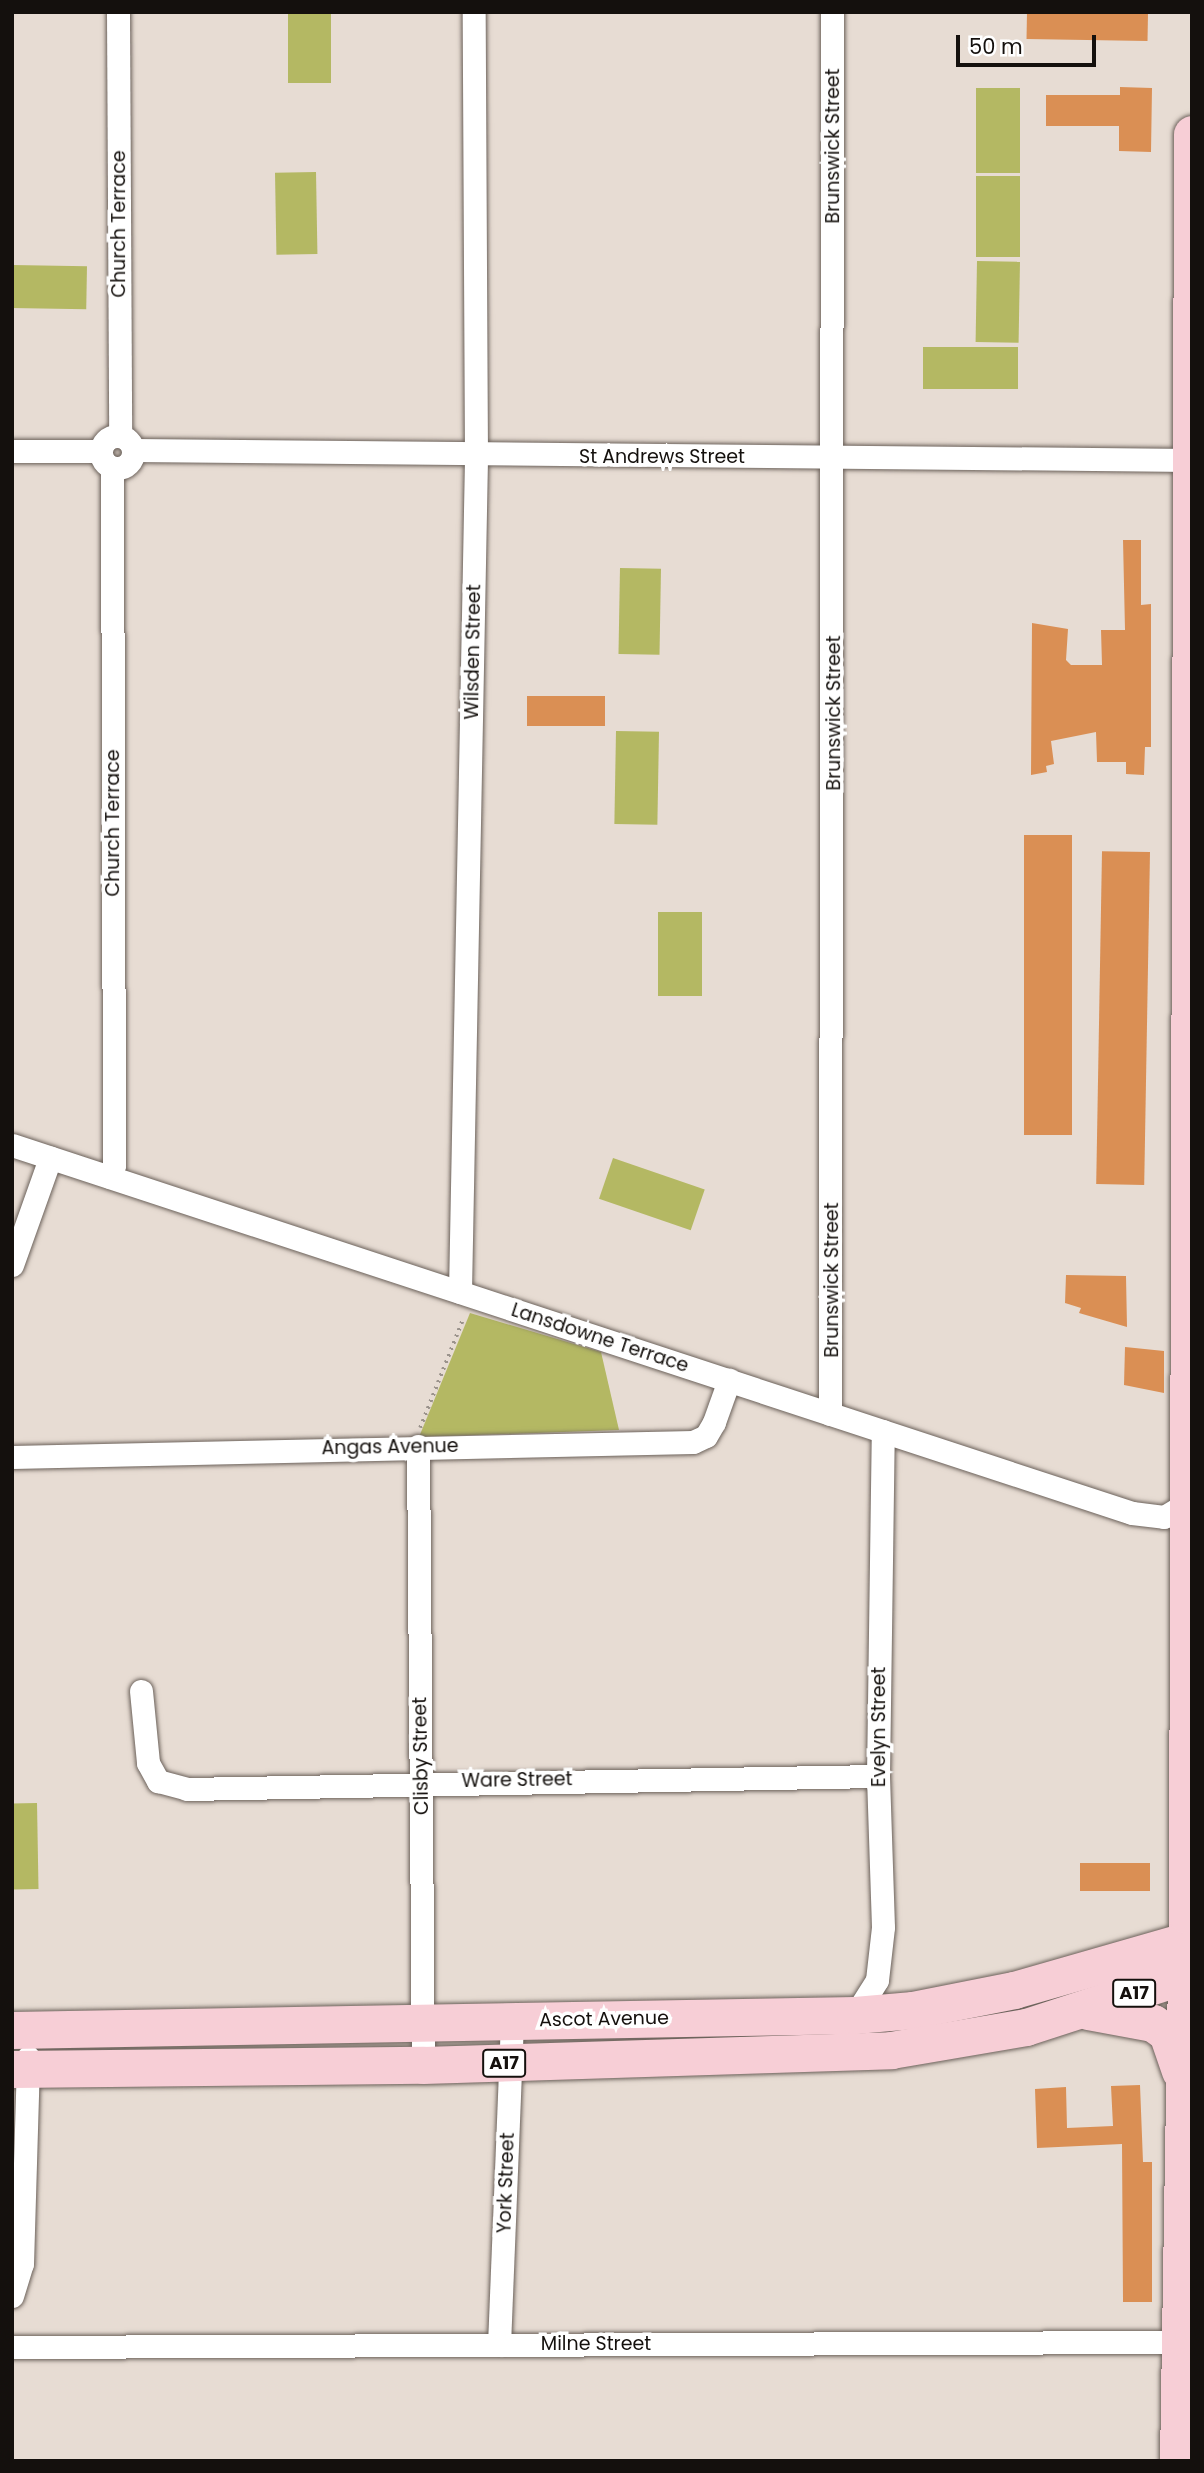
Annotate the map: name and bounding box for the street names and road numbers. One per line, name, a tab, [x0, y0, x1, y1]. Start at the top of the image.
street label: Brunswick Street	[822, 68, 844, 224]
street label: Church Terrace	[108, 150, 130, 298]
street label: St Andrews Street	[579, 446, 745, 468]
street label: Wilsden Street	[460, 584, 486, 720]
street label: Brunswick Street	[823, 635, 845, 791]
street label: Church Terrace	[102, 749, 124, 897]
street label: Brunswick Street	[821, 1202, 843, 1358]
street label: Lansdowne Terrace	[508, 1299, 692, 1377]
street label: Angas Avenue	[321, 1434, 459, 1460]
street label: Evelyn Street	[868, 1667, 890, 1787]
street label: Clisby Street	[409, 1697, 433, 1815]
street label: Ware Street	[461, 1768, 573, 1792]
road number: A17	[1111, 1979, 1157, 2008]
street label: Ascot Avenue	[539, 2006, 669, 2032]
road number: A17	[481, 2048, 527, 2078]
street label: York Street	[493, 2132, 519, 2234]
street label: Milne Street	[541, 2333, 651, 2355]

